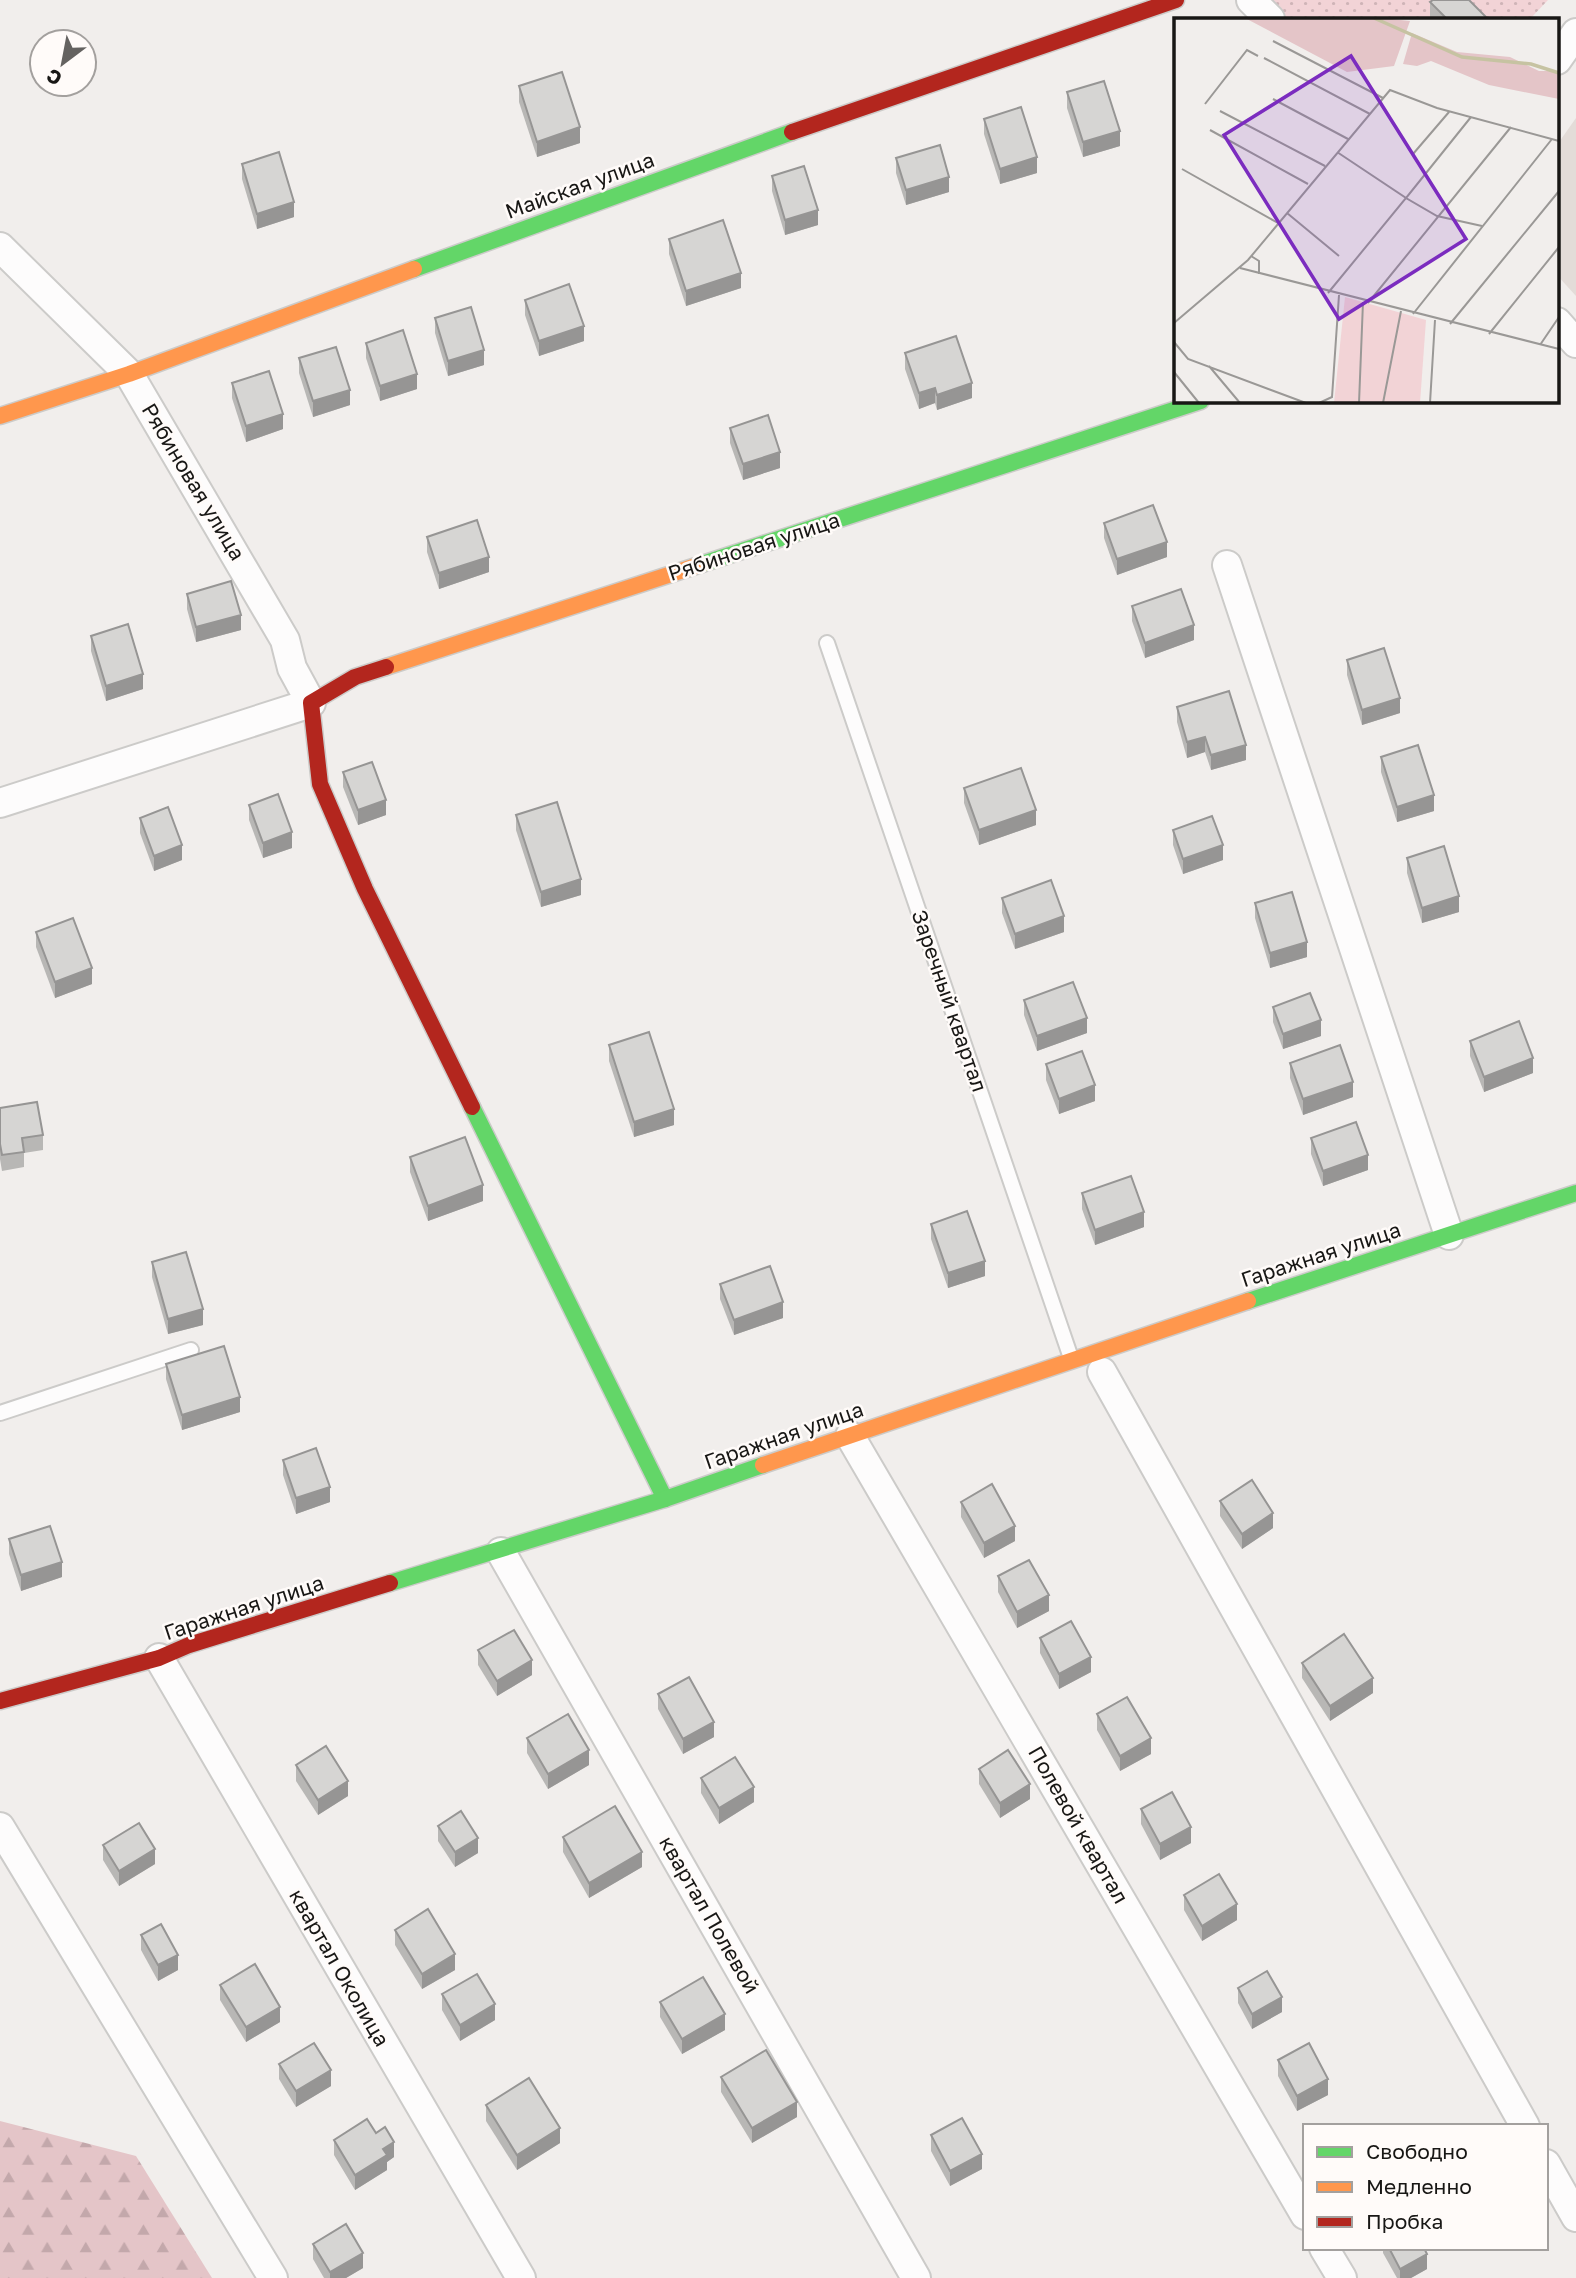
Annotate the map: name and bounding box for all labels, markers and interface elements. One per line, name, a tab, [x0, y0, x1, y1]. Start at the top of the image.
inset map	[1174, 18, 1558, 402]
north arrow	[28, 28, 98, 98]
text: С	[42, 65, 66, 91]
street label: Майская улица	[502, 146, 658, 224]
street label: Рябиновая улица	[137, 398, 251, 565]
street label: Рябиновая улица	[665, 506, 843, 586]
street label: Заречный квартал	[907, 906, 993, 1095]
street label: Гаражная улица	[1237, 1216, 1404, 1292]
street label: Гаражная улица	[701, 1396, 867, 1474]
street label: Гаражная улица	[160, 1569, 327, 1645]
street label: Полевой квартал	[1023, 1741, 1135, 1908]
street label: квартал Полевой	[654, 1831, 766, 1998]
street label: квартал Околица	[284, 1884, 396, 2051]
legend	[1303, 2124, 1548, 2250]
text: Свободно	[1366, 2138, 1468, 2164]
text: Медленно	[1366, 2173, 1472, 2199]
text: Пробка	[1366, 2208, 1444, 2234]

